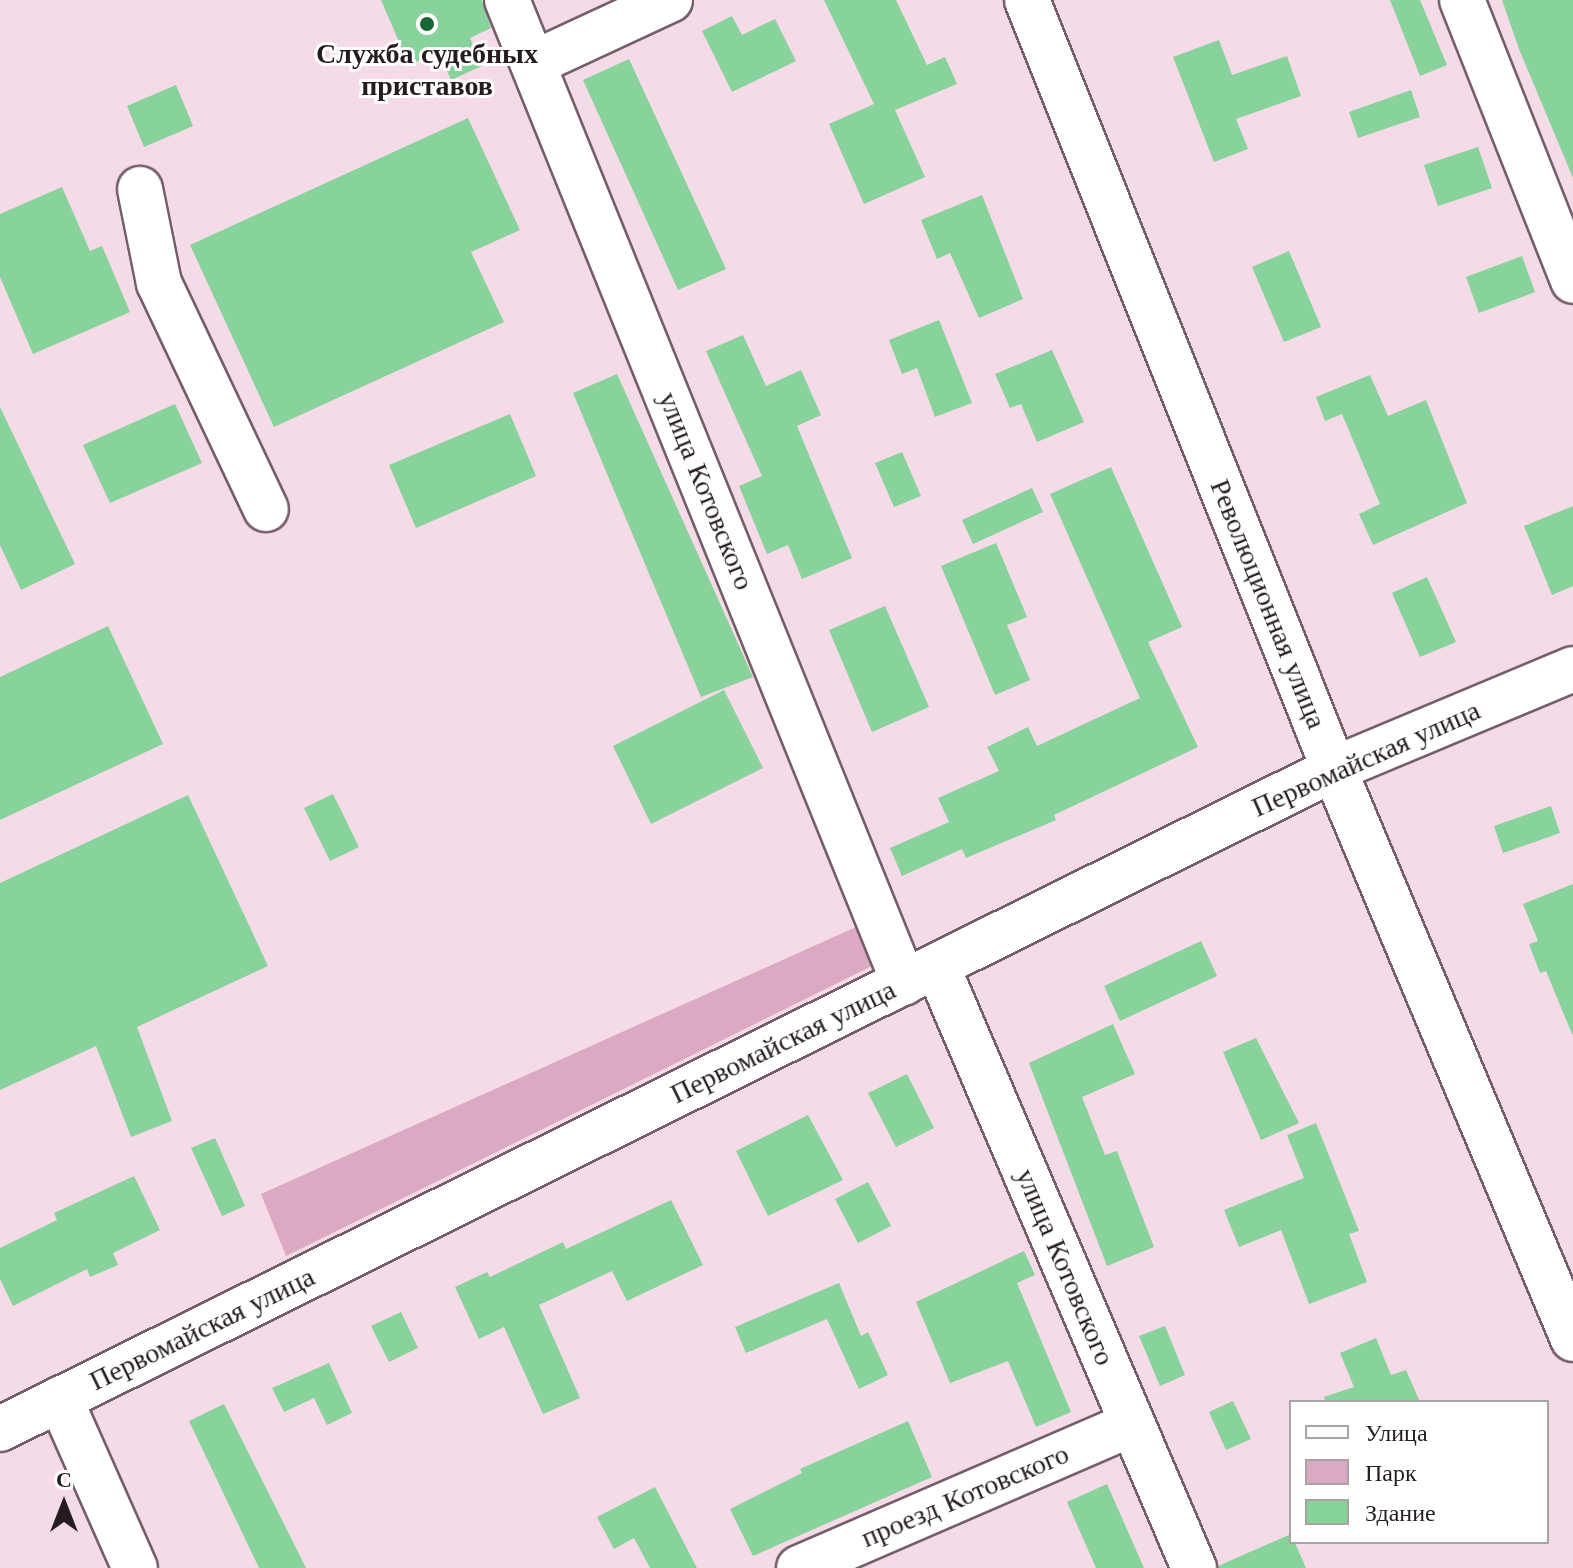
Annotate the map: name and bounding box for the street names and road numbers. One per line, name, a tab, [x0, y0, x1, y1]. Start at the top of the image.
street label: улица Котовского	[651, 387, 761, 595]
street label: Революционная улица	[1203, 475, 1333, 733]
street label: Первомайская улица	[1247, 694, 1485, 824]
street label: Первомайская улица	[665, 973, 901, 1111]
street label: улица Котовского	[1008, 1164, 1122, 1370]
street label: Первомайская улица	[84, 1260, 320, 1398]
street label: проезд Котовского	[856, 1437, 1074, 1555]

